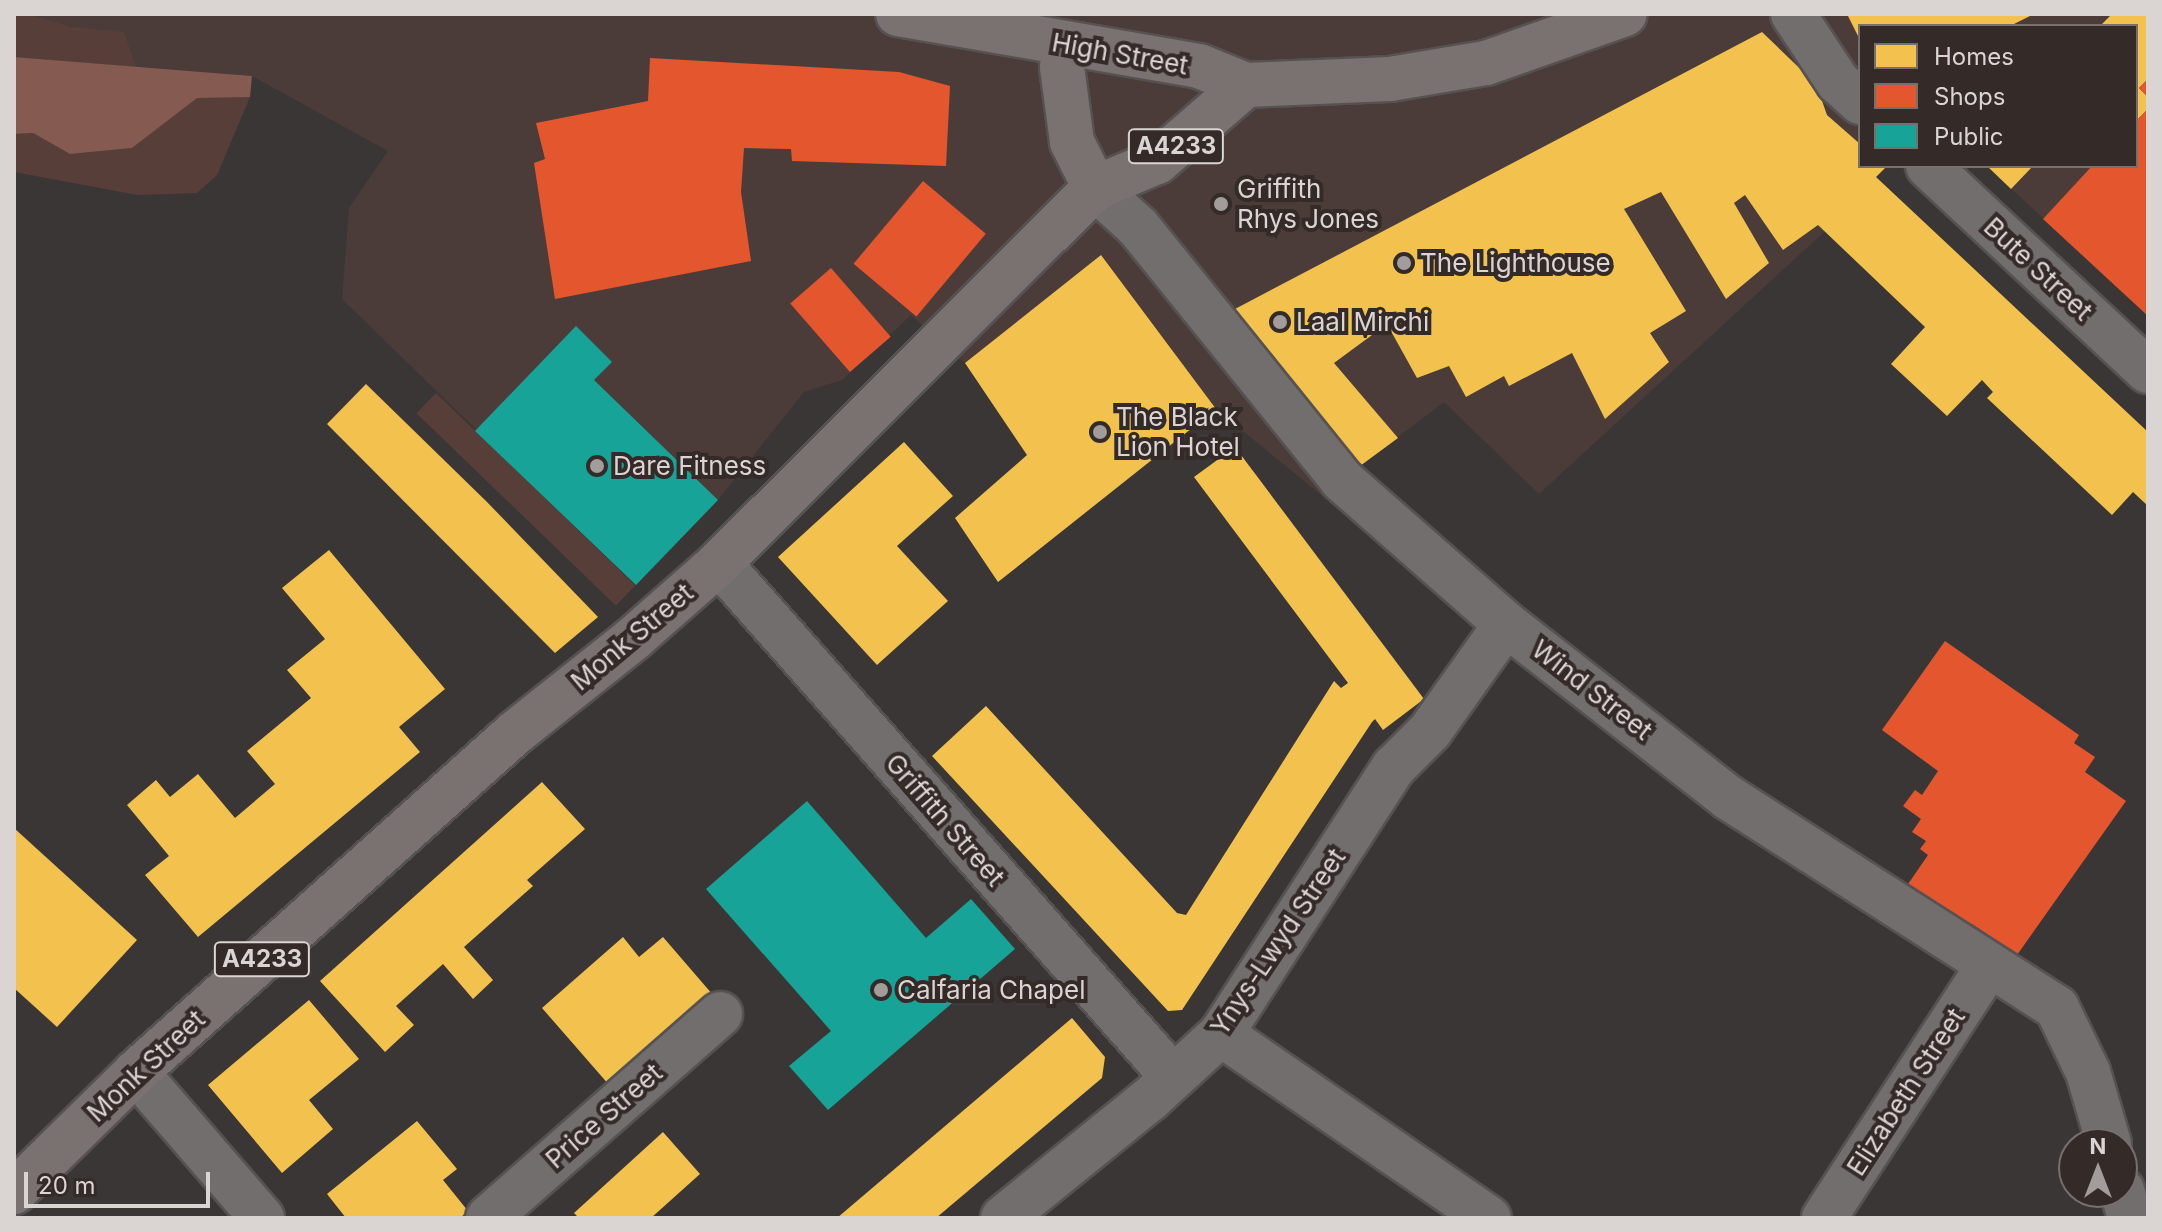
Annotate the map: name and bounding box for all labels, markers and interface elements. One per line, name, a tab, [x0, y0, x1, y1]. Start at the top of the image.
legend	[1858, 24, 2138, 168]
street label: High Street	[1050, 27, 1190, 81]
text: Homes	[1934, 42, 2014, 71]
text: Shops	[1934, 82, 2005, 111]
text: Public	[1934, 122, 2004, 151]
road number: A4233	[1126, 126, 1226, 166]
place label: Griffith Rhys Jones	[1237, 173, 1379, 234]
marker: Griffith Rhys Jones	[1212, 195, 1230, 213]
street label: Bute Street	[1977, 211, 2099, 327]
place label: The Lighthouse	[1420, 247, 1611, 279]
marker: The Lighthouse	[1395, 254, 1413, 272]
place label: Laal Mirchi	[1296, 306, 1429, 338]
marker: Laal Mirchi	[1271, 313, 1289, 331]
place label: The Black Lion Hotel	[1116, 401, 1240, 462]
marker: The Black Lion Hotel	[1091, 423, 1109, 441]
place label: Dare Fitness	[613, 450, 766, 482]
marker: Dare Fitness	[588, 457, 606, 475]
street label: Monk Street	[565, 577, 699, 697]
street label: Wind Street	[1526, 633, 1658, 747]
street label: Griffith Street	[879, 748, 1011, 892]
street label: Ynys-Lwyd Street	[1204, 843, 1352, 1041]
road number: A4233	[212, 939, 312, 979]
place label: Calfaria Chapel	[897, 974, 1085, 1006]
marker: Calfaria Chapel	[872, 981, 890, 999]
street label: Elizabeth Street	[1840, 1003, 1972, 1181]
street label: Monk Street	[81, 1004, 211, 1128]
street label: Price Street	[540, 1057, 668, 1175]
north arrow	[2058, 1128, 2138, 1208]
text: N	[2090, 1133, 2106, 1159]
scale bar	[28, 1156, 214, 1206]
text: 20 m	[38, 1171, 96, 1200]

